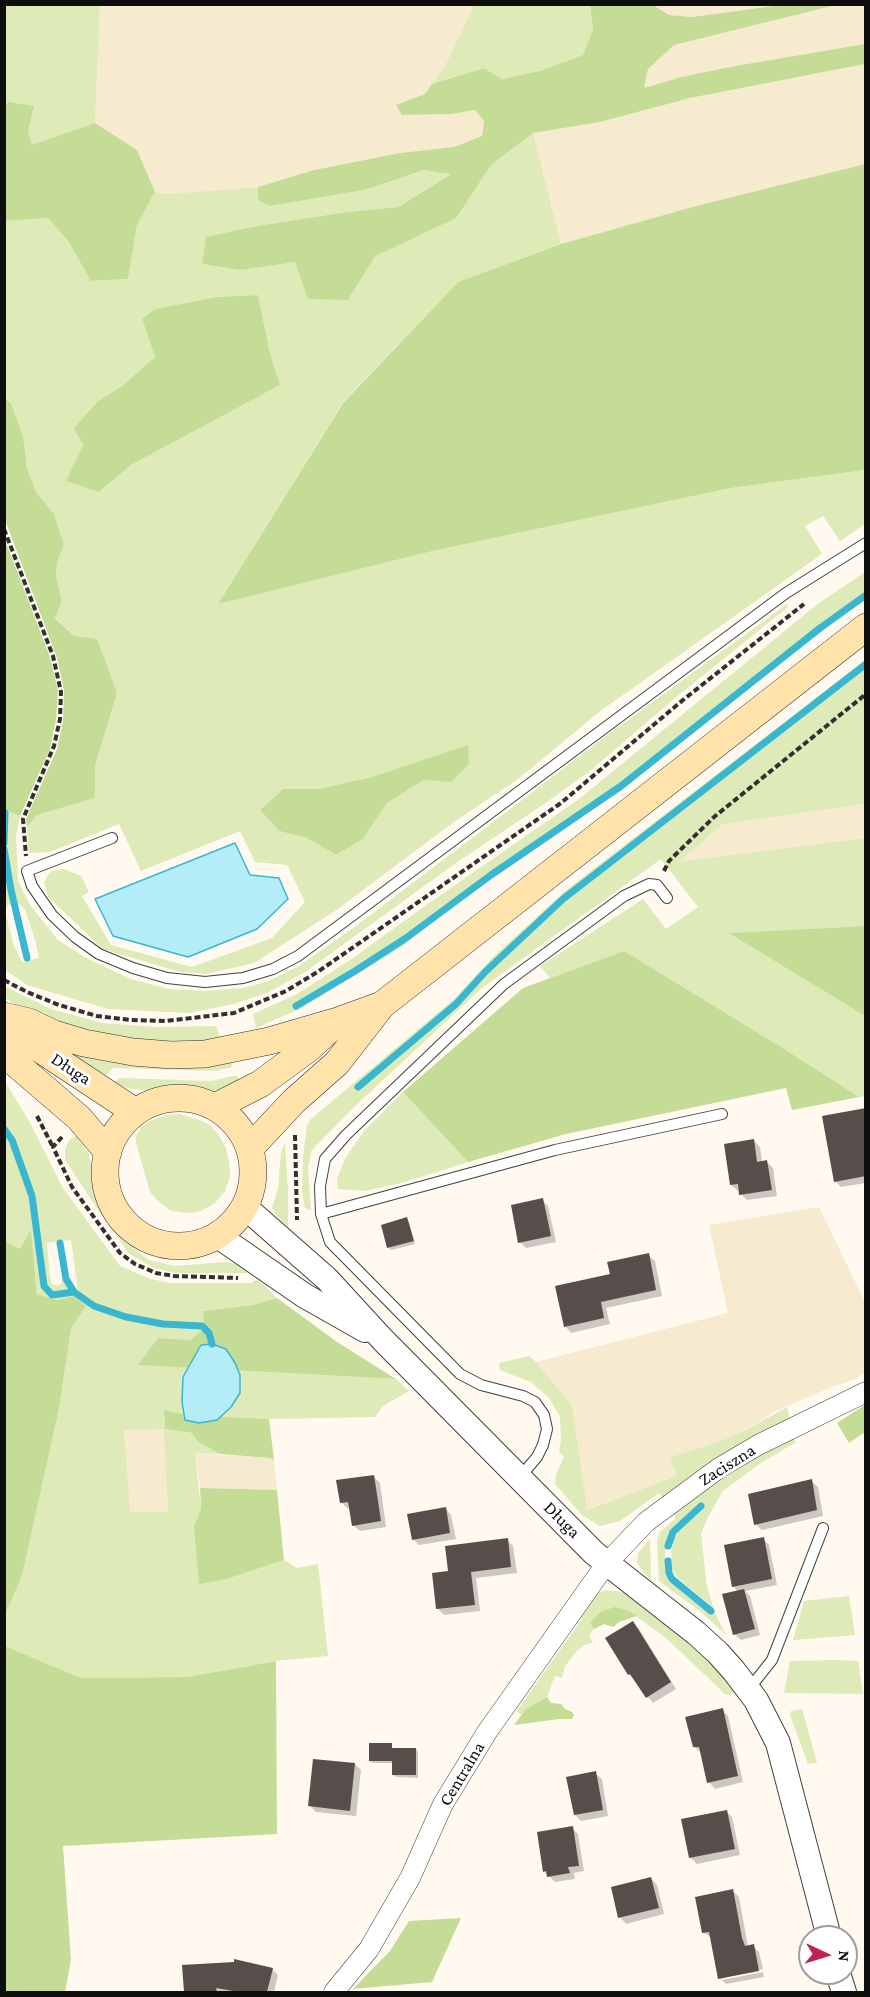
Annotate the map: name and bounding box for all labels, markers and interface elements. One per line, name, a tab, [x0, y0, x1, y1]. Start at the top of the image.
street label: Długa	[47, 1048, 95, 1090]
street label: Zaciszna	[695, 1439, 759, 1491]
street label: Długa	[539, 1497, 585, 1543]
street label: Centralna	[434, 1738, 490, 1810]
north arrow	[798, 1925, 858, 1985]
text: N	[836, 1950, 853, 1962]

